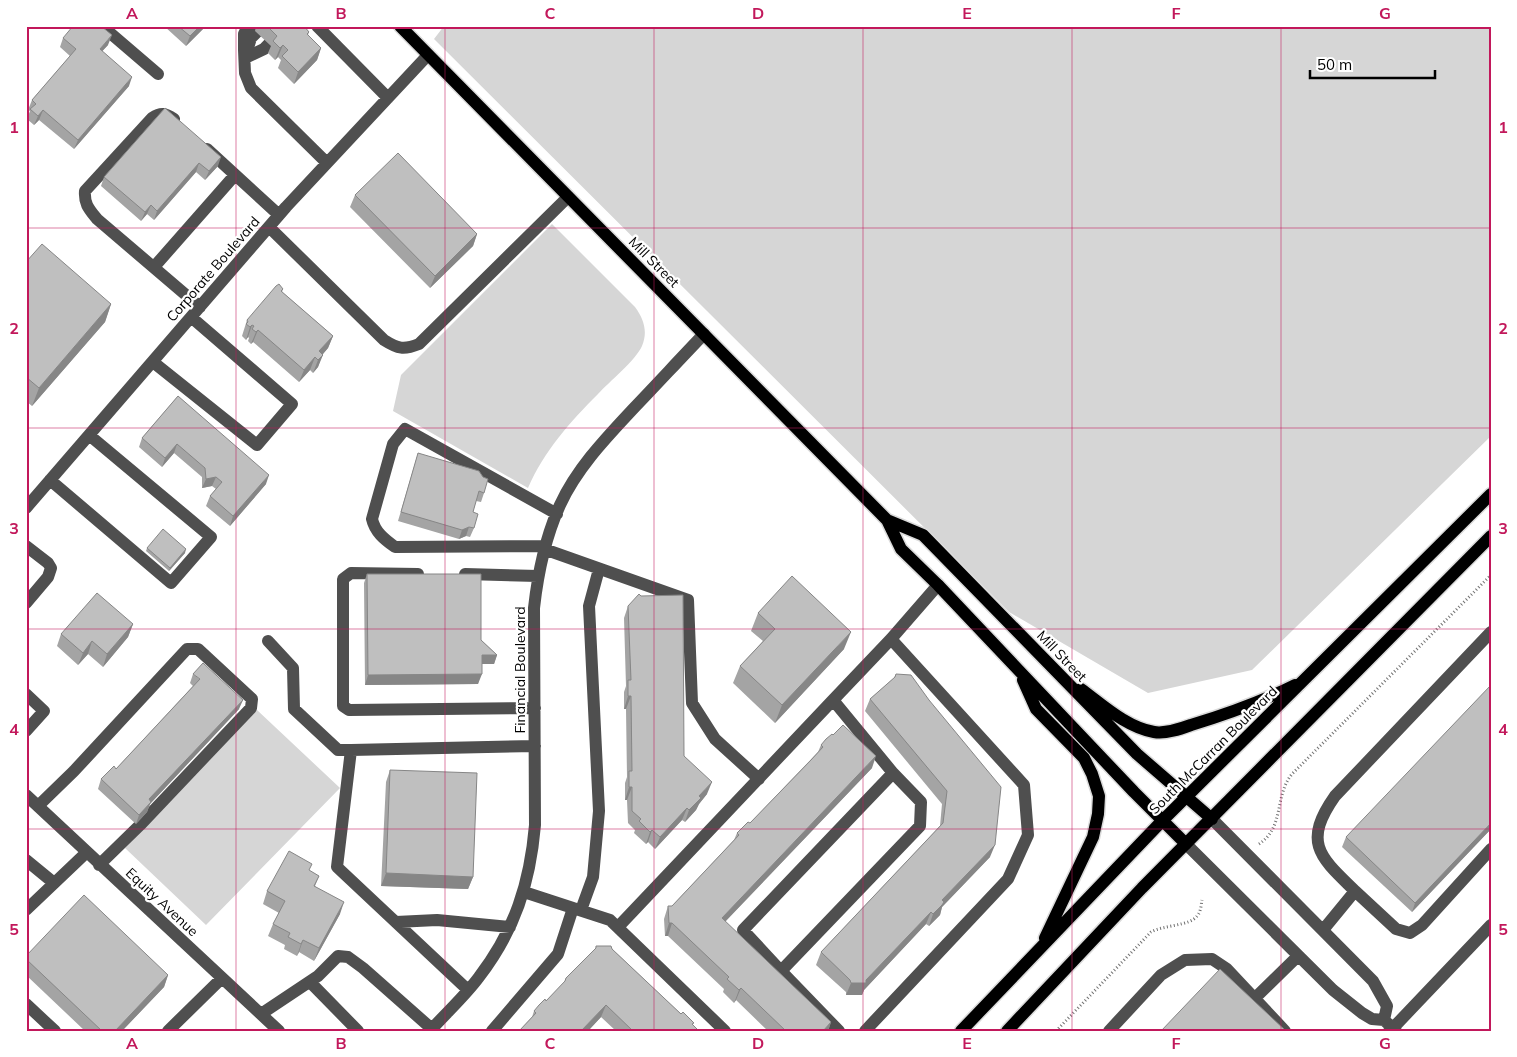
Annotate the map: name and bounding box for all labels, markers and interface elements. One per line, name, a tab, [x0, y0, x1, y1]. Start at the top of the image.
text: A	[126, 3, 138, 23]
text: B	[335, 3, 347, 23]
text: C	[545, 3, 556, 23]
text: D	[752, 3, 764, 23]
text: E	[962, 3, 972, 23]
text: F	[1171, 3, 1181, 23]
text: G	[1379, 3, 1391, 23]
scale bar	[1310, 48, 1434, 80]
text: 50 m	[1317, 55, 1352, 74]
text: 1	[9, 117, 19, 137]
text: 1	[1498, 117, 1508, 137]
street label: Corporate Boulevard	[162, 213, 264, 325]
street label: Mill Street	[625, 233, 683, 291]
text: 2	[9, 318, 19, 338]
text: 2	[1498, 318, 1508, 338]
text: 3	[9, 518, 19, 538]
text: 3	[1498, 518, 1508, 538]
street label: Financial Boulevard	[511, 606, 529, 734]
street label: Mill Street	[1033, 627, 1091, 685]
street label: South McCarran Boulevard	[1145, 682, 1281, 818]
text: 4	[9, 719, 19, 739]
text: 4	[1498, 719, 1508, 739]
street label: Equity Avenue	[122, 864, 202, 940]
text: 5	[9, 919, 19, 939]
text: 5	[1498, 919, 1508, 939]
text: A	[126, 1033, 138, 1053]
text: B	[335, 1033, 347, 1053]
text: C	[545, 1033, 556, 1053]
text: D	[752, 1033, 764, 1053]
text: E	[962, 1033, 972, 1053]
text: F	[1171, 1033, 1181, 1053]
text: G	[1379, 1033, 1391, 1053]

